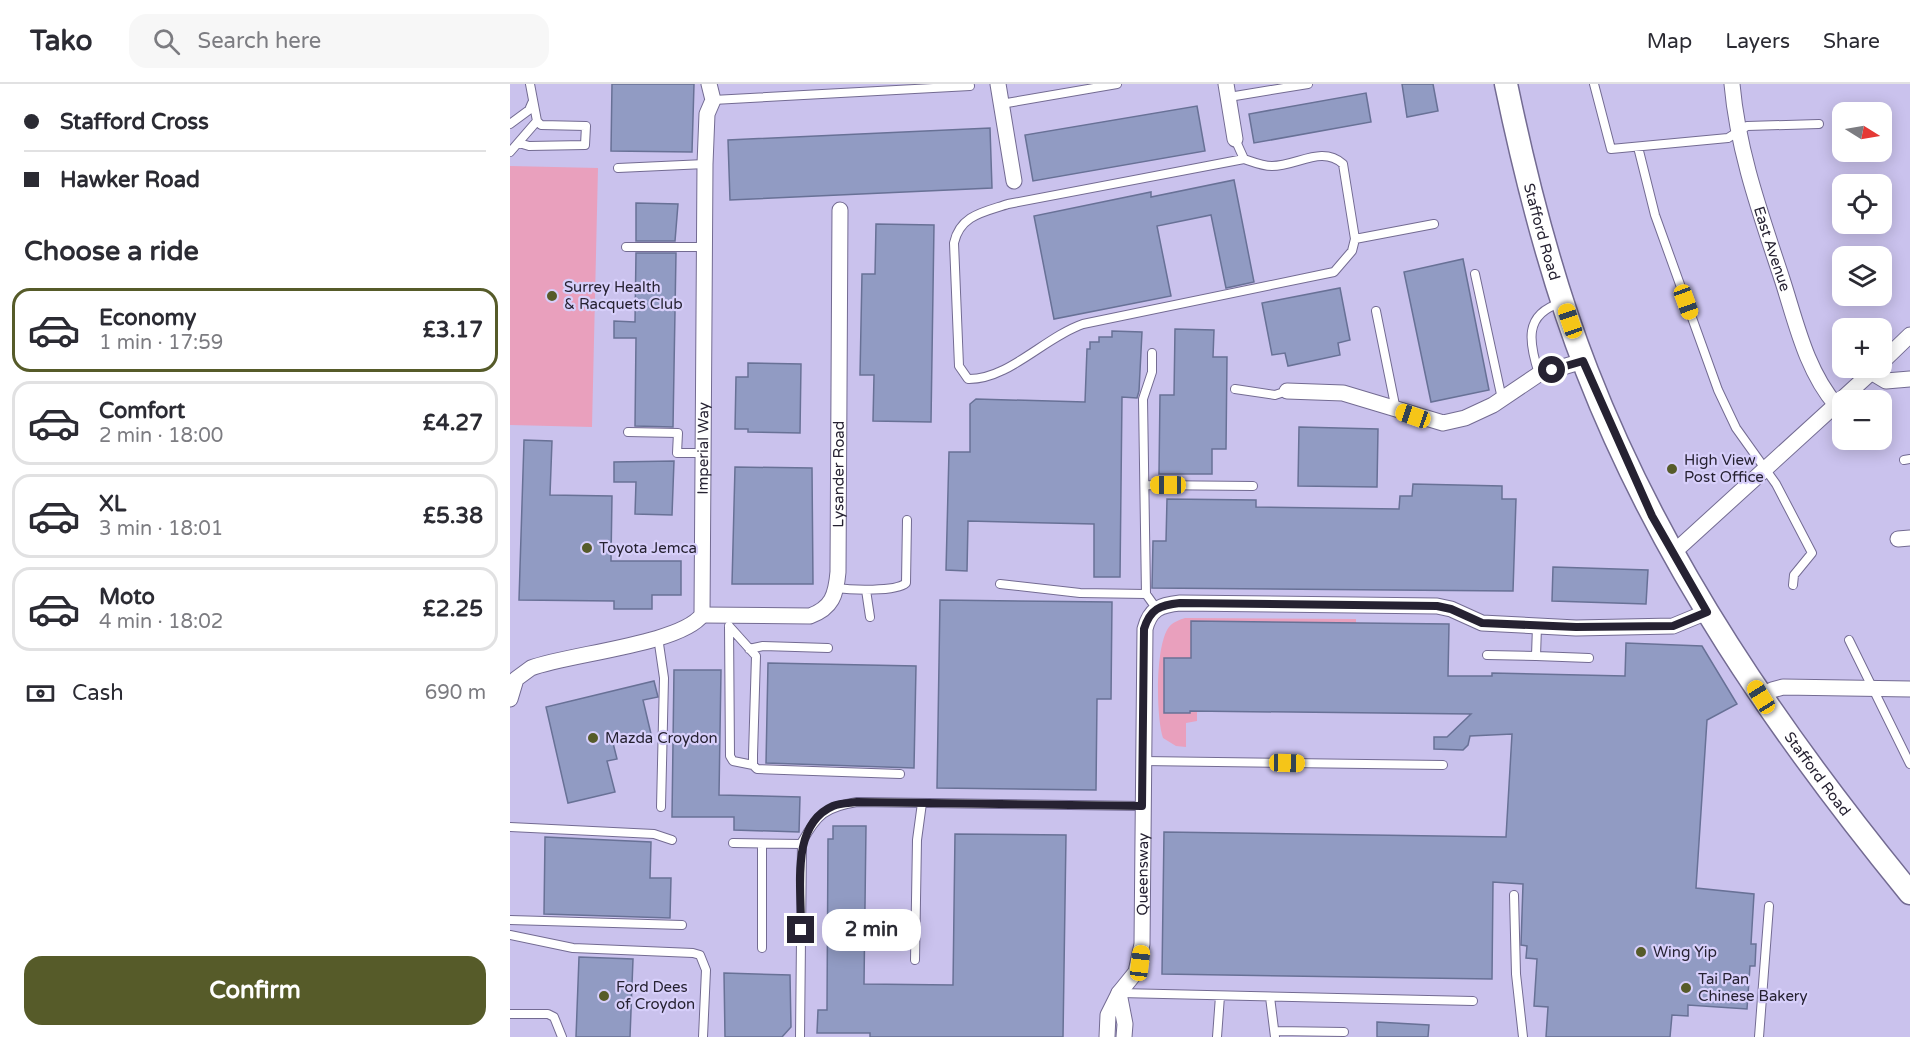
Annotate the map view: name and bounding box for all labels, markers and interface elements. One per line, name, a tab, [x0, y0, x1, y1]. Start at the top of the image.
search box	[129, 14, 549, 68]
text: Tako	[30, 24, 93, 58]
icon: search	[150, 25, 183, 58]
text: Search here	[198, 28, 321, 54]
text: Map	[1647, 29, 1692, 54]
text: Layers	[1725, 29, 1790, 54]
text: Share	[1823, 29, 1880, 54]
north arrow	[1832, 102, 1892, 162]
map controls	[1832, 102, 1892, 450]
text: Stafford Cross	[60, 109, 209, 135]
text: Hawker Road	[60, 167, 200, 193]
button: locate	[1832, 174, 1892, 234]
street label: Stafford Road	[1520, 181, 1564, 282]
street label: East Avenue	[1750, 204, 1794, 293]
text: Choose a ride	[24, 235, 199, 268]
button: layers	[1832, 246, 1892, 306]
place label: Surrey Health & Racquets Club	[564, 278, 683, 313]
car	[1671, 282, 1701, 322]
marker: Surrey Health & Racquets Club	[545, 289, 559, 303]
car	[1556, 301, 1584, 341]
icon: car	[27, 303, 81, 357]
text: Economy	[99, 305, 196, 331]
text: £3.17	[423, 317, 483, 343]
button: +	[1832, 318, 1892, 378]
text: 1 min · 17:59	[99, 331, 223, 355]
route start	[1538, 356, 1565, 383]
button: −	[1832, 390, 1892, 450]
icon: car	[27, 396, 81, 450]
text: Comfort	[99, 398, 185, 424]
street label: Imperial Way	[694, 402, 712, 495]
car	[1393, 402, 1433, 430]
text: £4.27	[423, 410, 483, 436]
street label: Lysander Road	[829, 421, 848, 528]
text: 2 min · 18:00	[99, 424, 223, 448]
place label: High View Post Office	[1684, 451, 1764, 486]
marker: High View Post Office	[1665, 462, 1679, 476]
car	[1150, 476, 1186, 494]
icon: car	[27, 489, 81, 543]
text: XL	[99, 491, 126, 517]
text: £5.38	[423, 503, 483, 529]
text: 3 min · 18:01	[99, 517, 223, 541]
place label: Toyota Jemca	[599, 539, 697, 557]
marker: Toyota Jemca	[580, 541, 594, 555]
icon: car	[27, 582, 81, 636]
text: Moto	[99, 584, 155, 610]
text: £2.25	[423, 596, 483, 622]
text: 4 min · 18:02	[99, 610, 223, 634]
icon: cash	[24, 677, 57, 710]
car	[1744, 677, 1778, 717]
text: Cash	[72, 680, 124, 706]
text: 690 m	[425, 681, 486, 705]
street label: Stafford Road	[1780, 728, 1854, 819]
place label: Mazda Croydon	[605, 729, 718, 747]
marker: Mazda Croydon	[586, 731, 600, 745]
car	[1269, 754, 1305, 772]
street label: Queensway	[1133, 833, 1152, 916]
callout: 2 min	[822, 909, 921, 951]
route end	[787, 916, 814, 943]
text: 2 min	[845, 918, 898, 942]
place label: Wing Yip	[1653, 943, 1717, 961]
car	[1129, 944, 1151, 982]
marker: Wing Yip	[1634, 945, 1648, 959]
button: Confirm	[24, 956, 486, 1025]
place label: Tai Pan Chinese Bakery	[1698, 970, 1808, 1005]
place label: Ford Dees of Croydon	[616, 978, 695, 1013]
marker: Tai Pan Chinese Bakery	[1679, 981, 1693, 995]
marker: Ford Dees of Croydon	[597, 989, 611, 1003]

